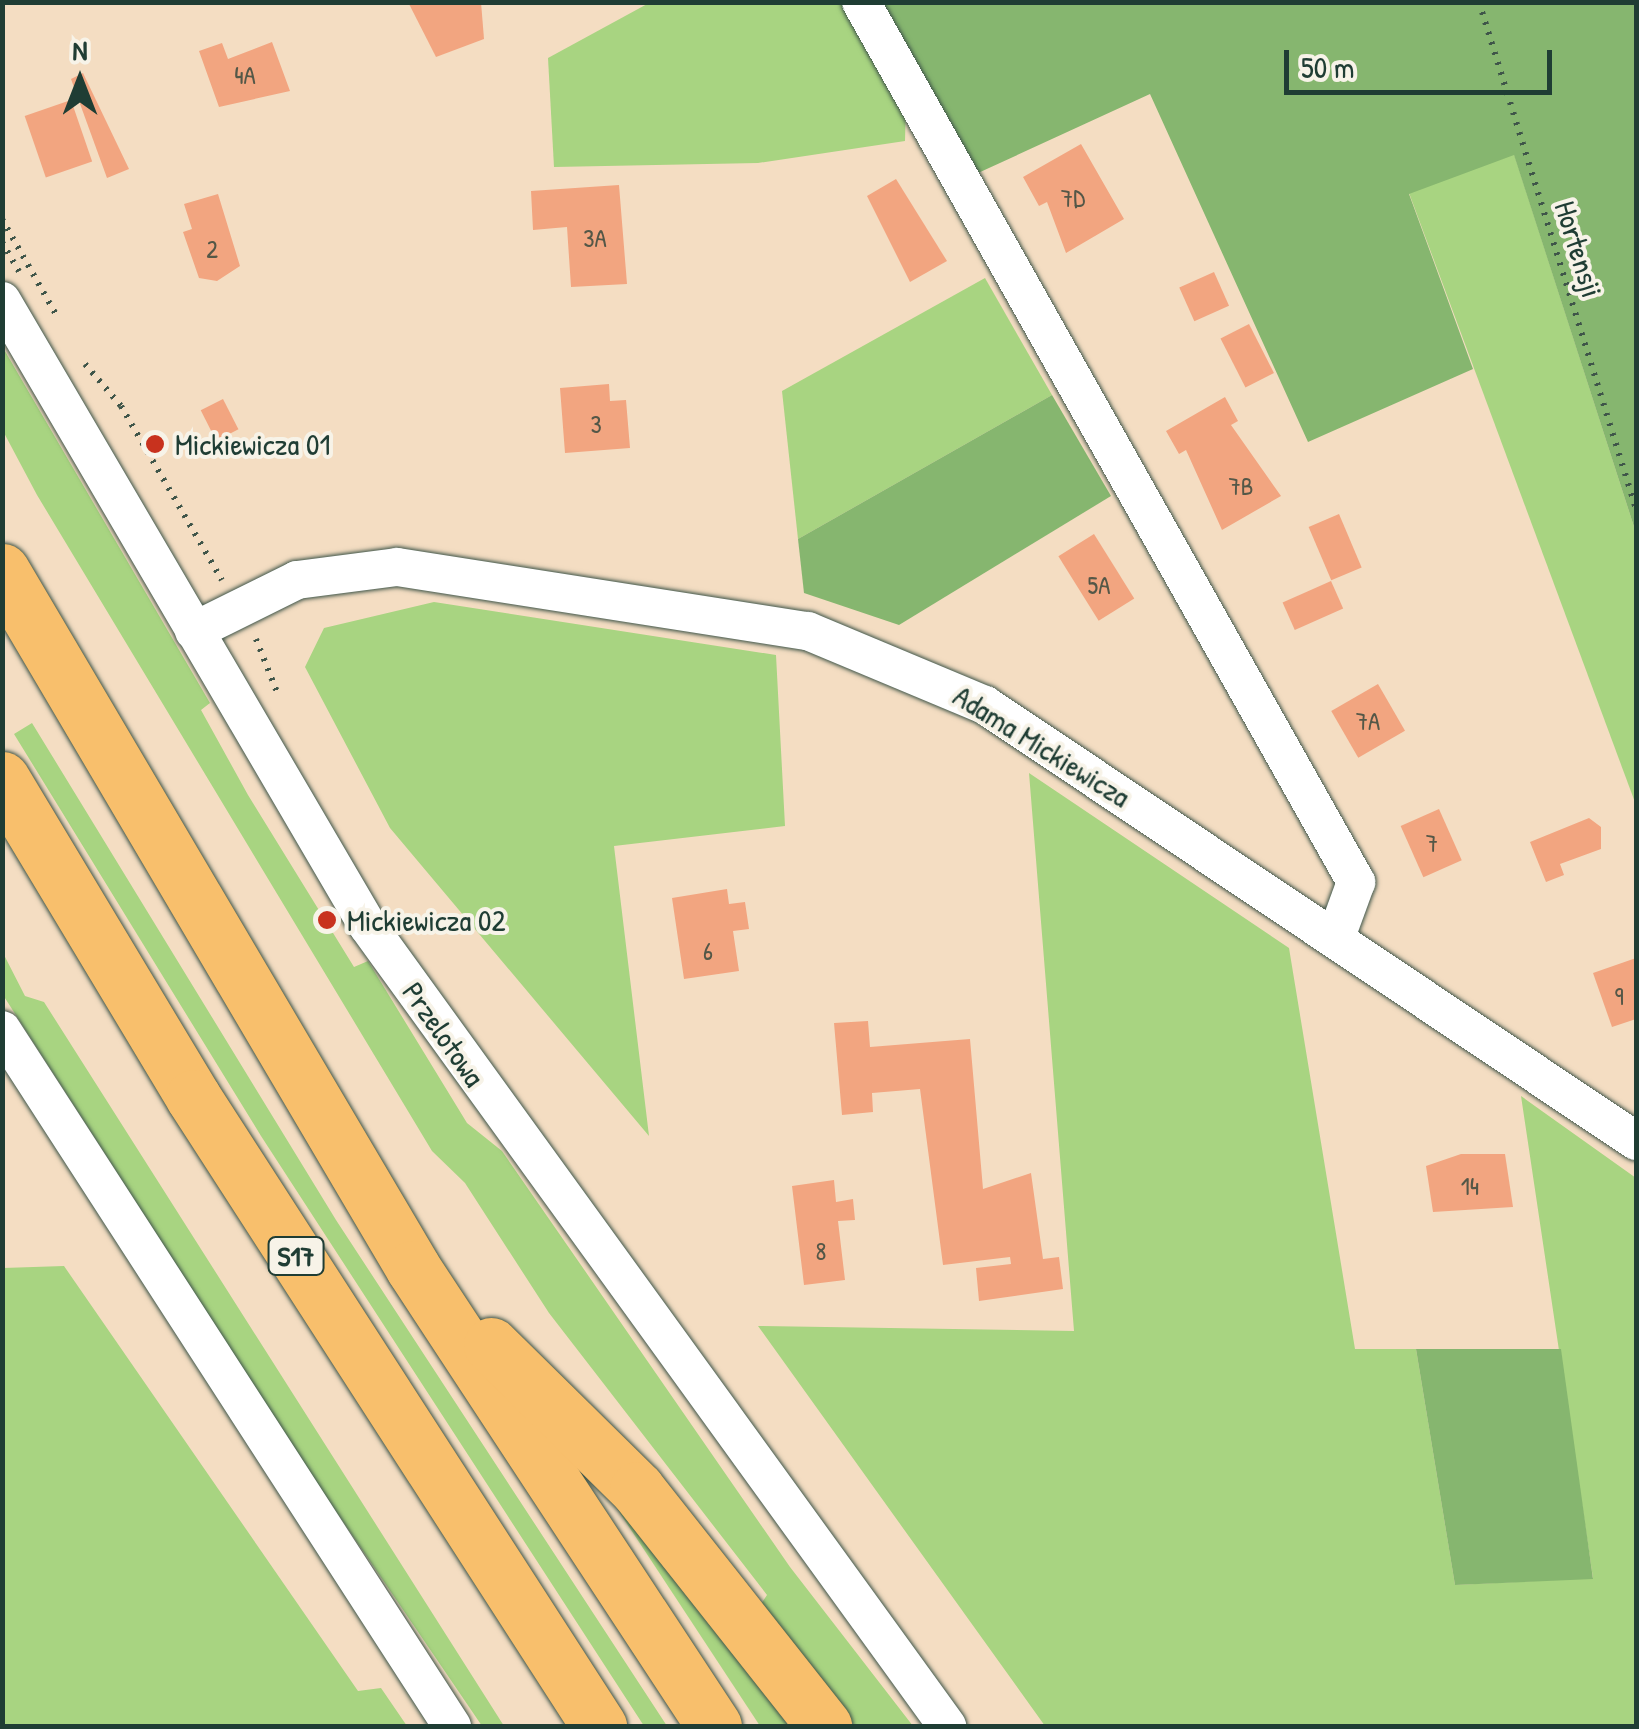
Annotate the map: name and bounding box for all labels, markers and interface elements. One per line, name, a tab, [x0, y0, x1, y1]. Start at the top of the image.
north arrow	[30, 30, 130, 130]
scale bar	[1289, 30, 1556, 92]
text: N	[73, 31, 87, 69]
text: 50 m	[1301, 47, 1354, 87]
house number: 4A	[234, 60, 256, 90]
house number: 7D	[1061, 183, 1085, 213]
street label: Hortensji	[1547, 196, 1611, 302]
house number: 3A	[583, 223, 607, 253]
house number: 2	[206, 234, 218, 264]
house number: 3	[590, 409, 602, 439]
place label: Mickiewicza 01	[175, 426, 330, 462]
marker: Mickiewicza 01	[144, 433, 166, 455]
house number: 7B	[1228, 471, 1254, 501]
house number: 5A	[1088, 570, 1110, 600]
street label: Adama Mickiewicza	[947, 677, 1137, 815]
house number: 7A	[1356, 706, 1380, 736]
house number: 7	[1426, 828, 1438, 858]
place label: Mickiewicza 02	[347, 902, 506, 938]
marker: Mickiewicza 02	[316, 909, 338, 931]
house number: 6	[703, 936, 713, 966]
street label: Przelotowa	[395, 975, 493, 1093]
house number: 9	[1614, 981, 1624, 1011]
house number: 14	[1461, 1171, 1479, 1201]
road number: S17	[266, 1233, 326, 1279]
house number: 8	[816, 1236, 826, 1266]

